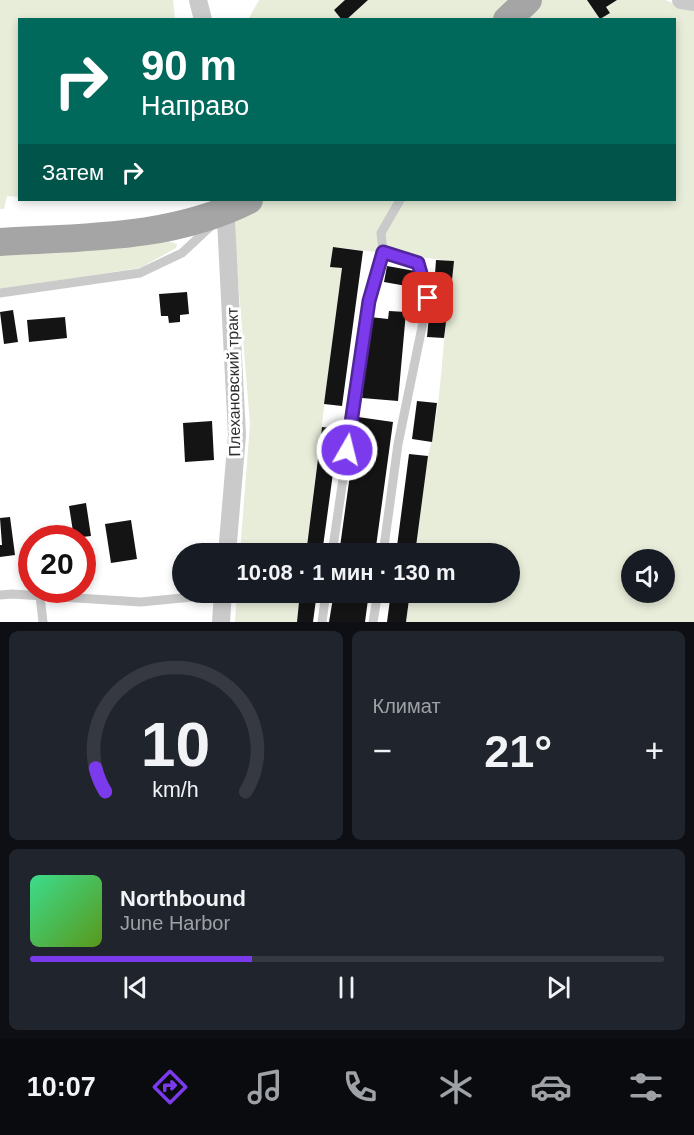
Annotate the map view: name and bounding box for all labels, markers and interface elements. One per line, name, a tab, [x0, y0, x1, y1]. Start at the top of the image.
icon: right	[42, 42, 120, 120]
text: 90 m	[141, 42, 237, 89]
text: Направо	[141, 91, 249, 121]
icon: right	[116, 156, 149, 189]
text: Затем	[42, 160, 104, 185]
pin	[402, 272, 453, 323]
icon: arrive	[411, 281, 444, 314]
street label: Плехановский тракт	[224, 307, 243, 457]
position arrow	[315, 418, 379, 482]
speed limit sign: 20	[18, 525, 96, 603]
map controls	[621, 549, 675, 603]
button: sound	[621, 549, 675, 603]
text: 10:08 · 1 мин · 130 m	[236, 560, 456, 585]
text: Климат	[373, 695, 441, 717]
text: 10	[141, 710, 210, 779]
text: 21°	[484, 726, 552, 777]
text: −	[373, 732, 392, 769]
text: +	[645, 732, 664, 769]
text: km/h	[153, 779, 199, 803]
text: Northbound	[120, 886, 246, 911]
text: June Harbor	[120, 912, 230, 934]
icon: previous	[119, 971, 152, 1004]
icon: pause	[330, 971, 363, 1004]
icon: next	[542, 971, 575, 1004]
icon: directions	[149, 1066, 191, 1108]
icon: music	[244, 1066, 286, 1108]
icon: phone	[339, 1066, 381, 1108]
icon: climate	[435, 1066, 477, 1108]
icon: car	[530, 1066, 572, 1108]
icon: filters	[625, 1066, 667, 1108]
text: 10:07	[27, 1072, 96, 1102]

